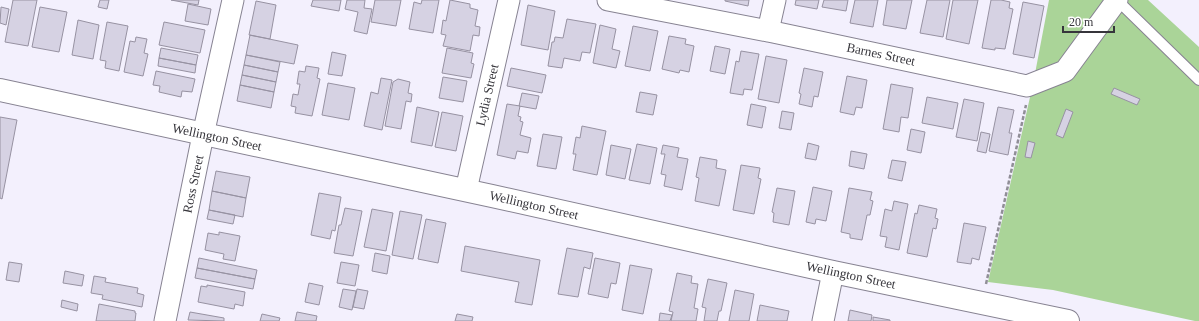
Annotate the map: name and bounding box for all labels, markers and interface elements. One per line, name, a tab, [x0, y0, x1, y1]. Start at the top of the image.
scale bar	[1063, 8, 1114, 34]
text: 20 m	[1069, 15, 1094, 29]
street label: Barnes Street	[845, 39, 917, 69]
street label: Lydia Street	[473, 62, 502, 127]
street label: Wellington Street	[171, 120, 263, 154]
street label: Ross Street	[180, 153, 207, 214]
street label: Wellington Street	[488, 187, 580, 223]
street label: Wellington Street	[805, 258, 897, 292]

